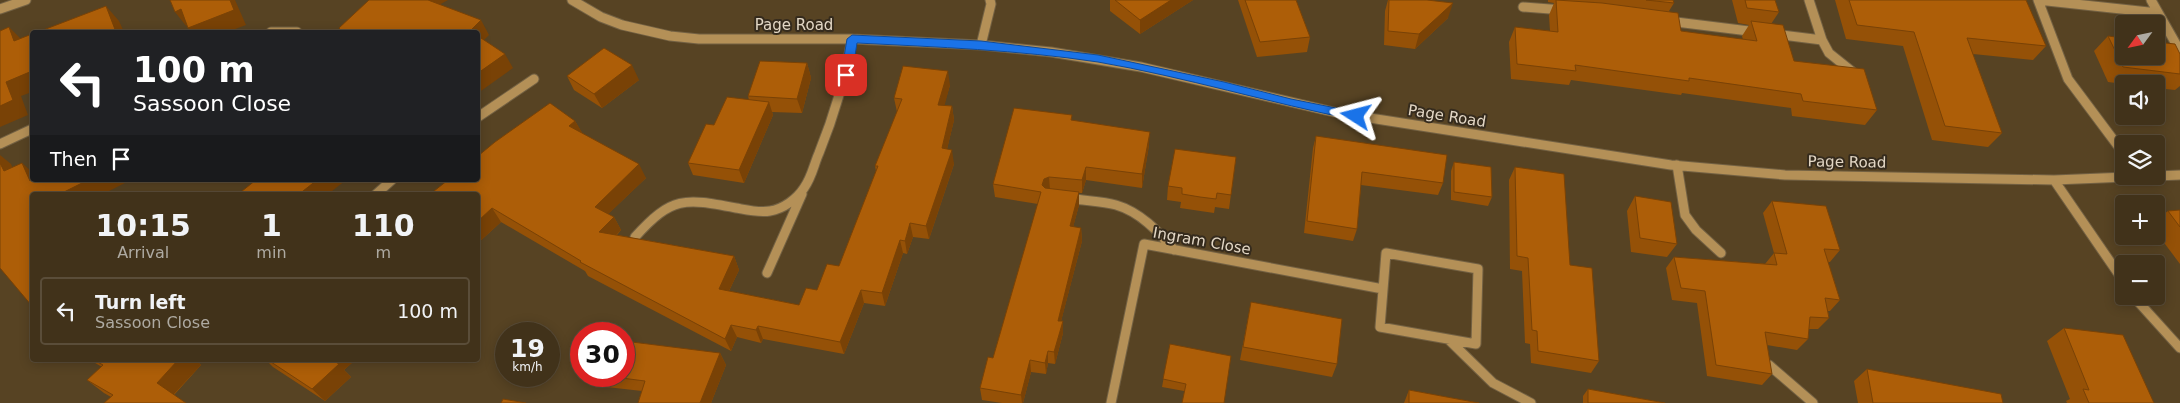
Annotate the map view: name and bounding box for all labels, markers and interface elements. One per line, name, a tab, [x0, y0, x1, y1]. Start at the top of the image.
north arrow	[2115, 15, 2165, 65]
map controls	[2115, 15, 2165, 305]
street label: Page Road	[755, 16, 833, 34]
icon: left	[50, 50, 115, 115]
text: 100 m	[133, 50, 255, 90]
pin	[825, 54, 867, 96]
icon: arrive	[832, 61, 860, 89]
button: sound	[2115, 75, 2165, 125]
position arrow	[1329, 89, 1381, 141]
text: Sassoon Close	[133, 91, 291, 116]
street label: Page Road	[1407, 101, 1487, 131]
button: layers	[2115, 135, 2165, 185]
icon: arrive	[107, 145, 135, 173]
text: Then	[50, 148, 97, 170]
street label: Page Road	[1807, 152, 1887, 172]
button: +	[2115, 195, 2165, 245]
text: 10:15	[95, 208, 191, 243]
text: 1	[261, 208, 282, 243]
text: 110	[352, 208, 415, 243]
street label: Ingram Close	[1152, 224, 1252, 258]
text: Arrival	[117, 243, 169, 262]
text: min	[256, 243, 287, 262]
text: m	[375, 243, 391, 262]
button: −	[2115, 255, 2165, 305]
text: Turn left	[95, 291, 186, 313]
icon: left	[52, 297, 80, 325]
text: 100 m	[397, 300, 458, 322]
text: Sassoon Close	[95, 313, 210, 332]
speed limit sign: 30	[570, 322, 635, 387]
text: 19	[510, 334, 545, 363]
text: km/h	[512, 360, 543, 374]

